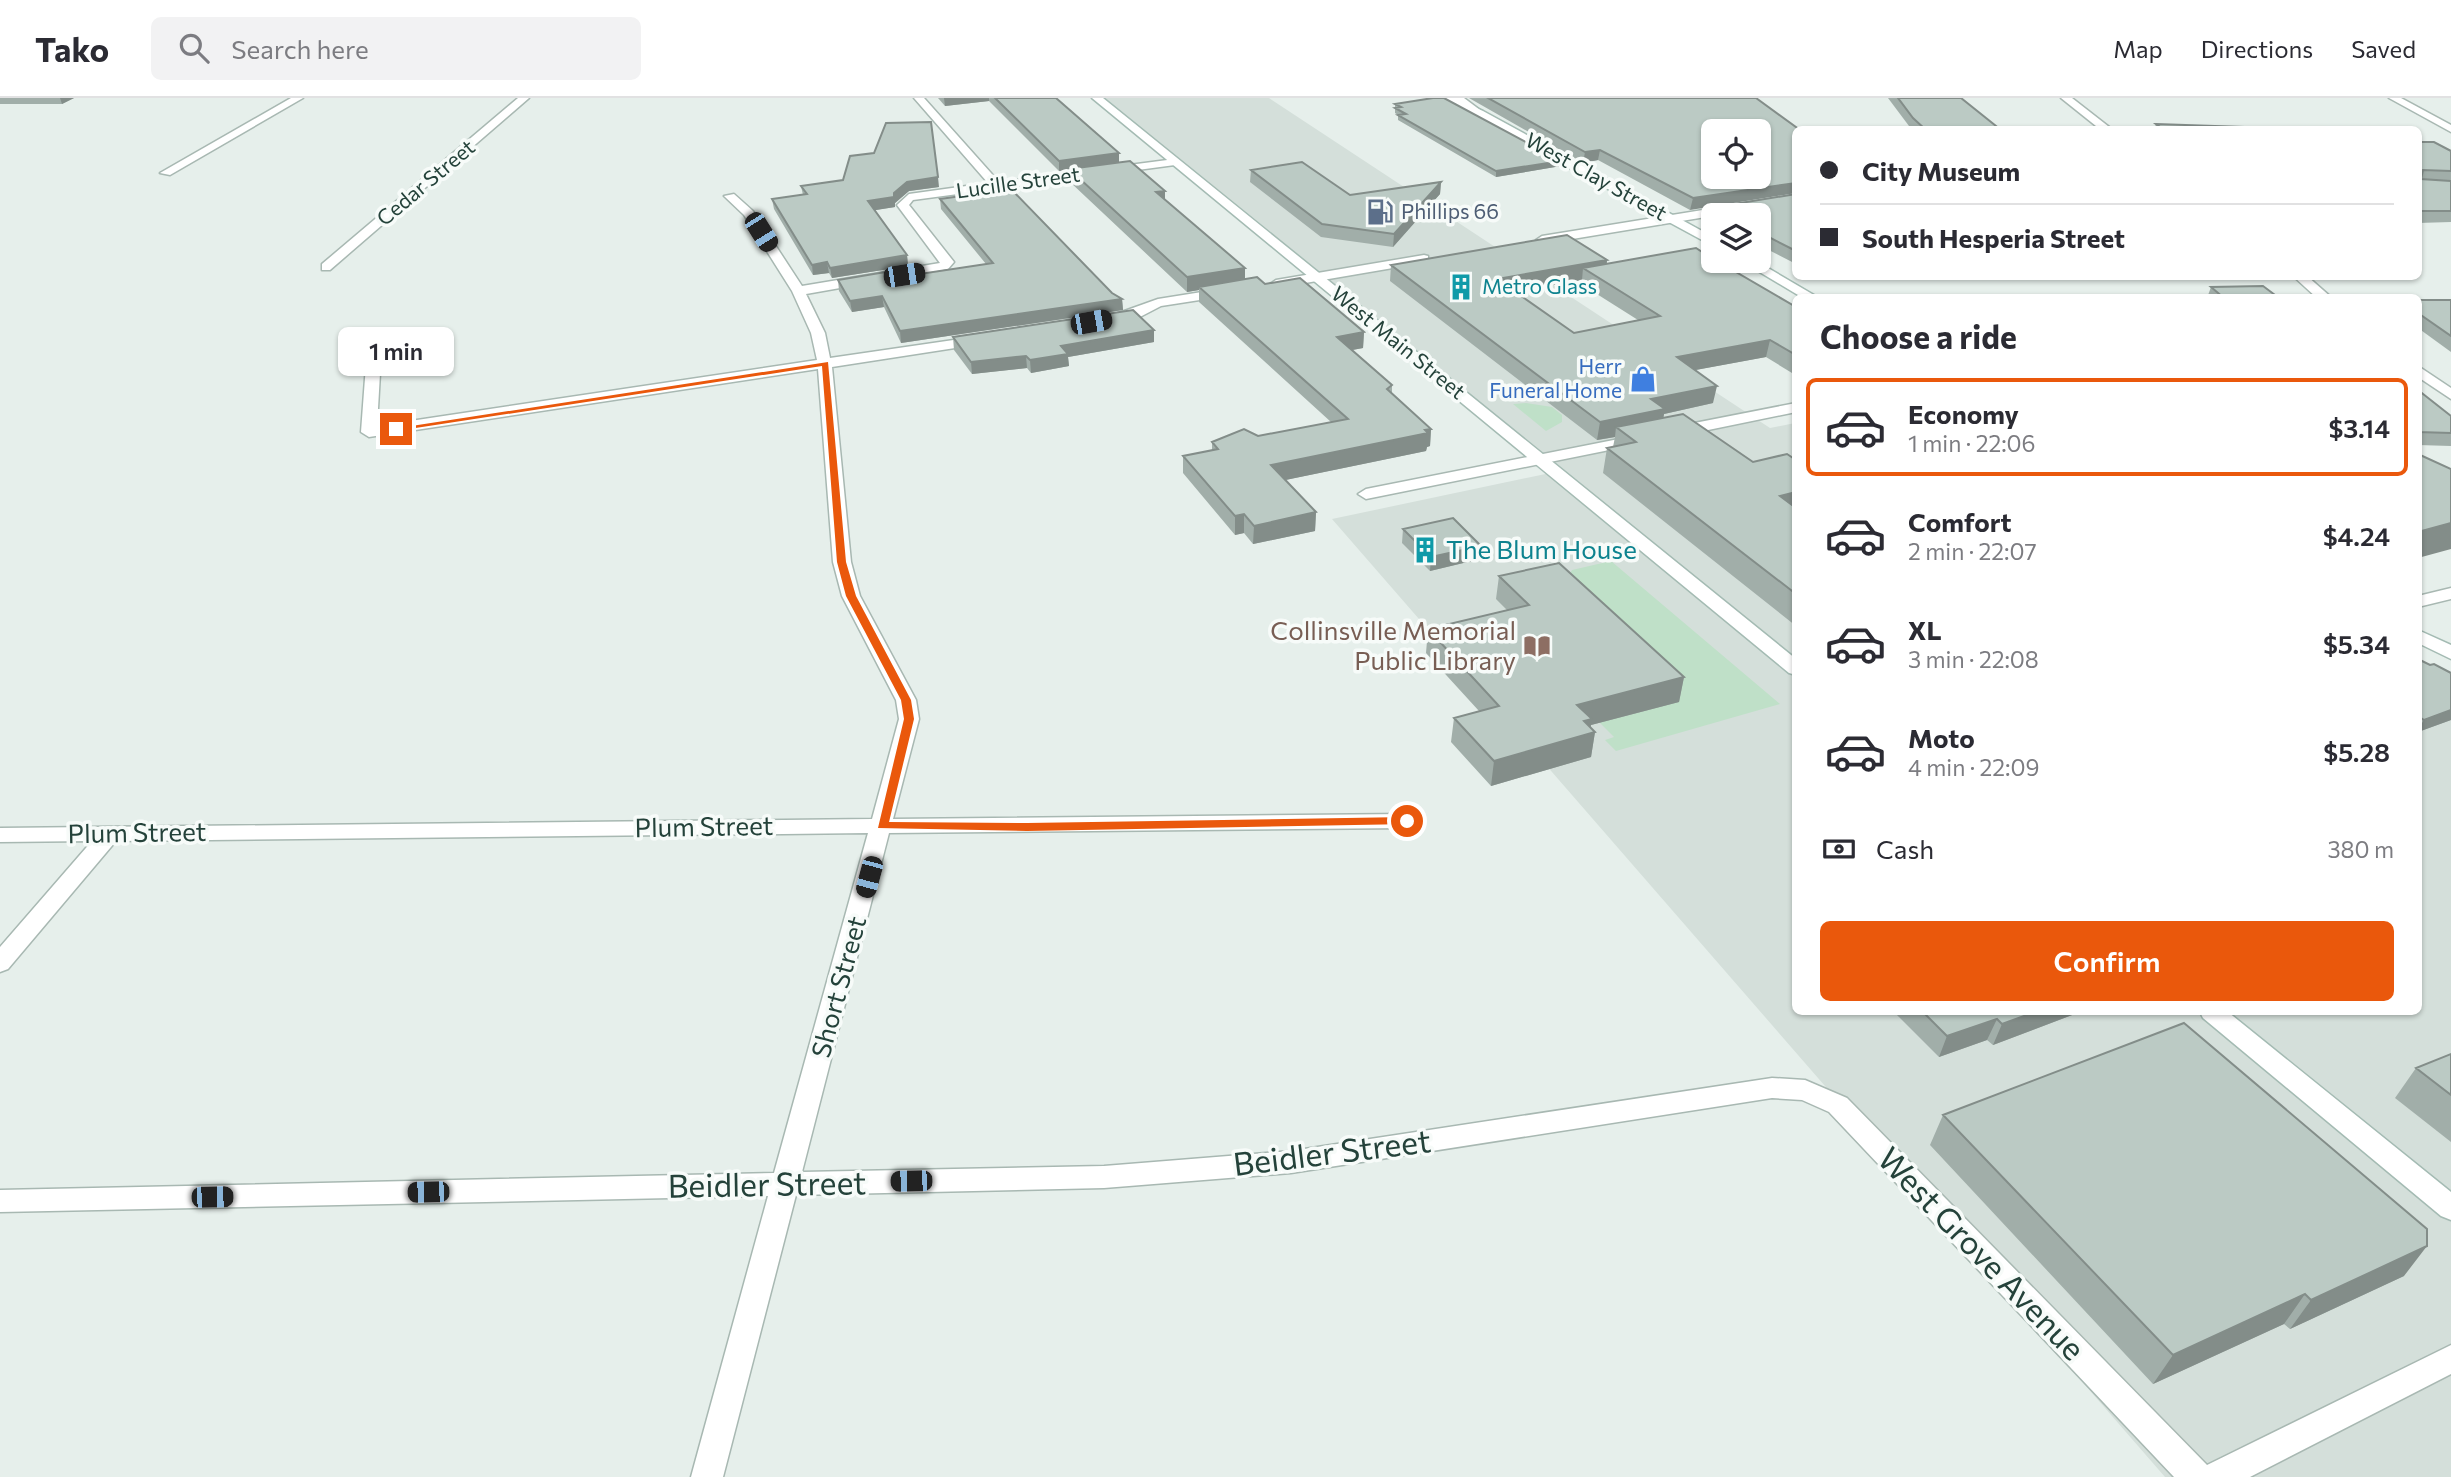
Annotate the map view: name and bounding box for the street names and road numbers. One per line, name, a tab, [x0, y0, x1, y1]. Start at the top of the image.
street label: West Clay Street	[1522, 126, 1672, 225]
street label: Cedar Street	[371, 134, 479, 230]
street label: Lucille Street	[954, 160, 1081, 203]
street label: West Main Street	[1327, 280, 1471, 403]
street label: Plum Street	[634, 809, 774, 842]
street label: Plum Street	[67, 815, 207, 848]
street label: Short Street	[804, 912, 871, 1061]
street label: Beidler Street	[1231, 1119, 1433, 1183]
street label: West Grove Avenue	[1871, 1138, 2094, 1367]
street label: Beidler Street	[667, 1161, 867, 1205]

